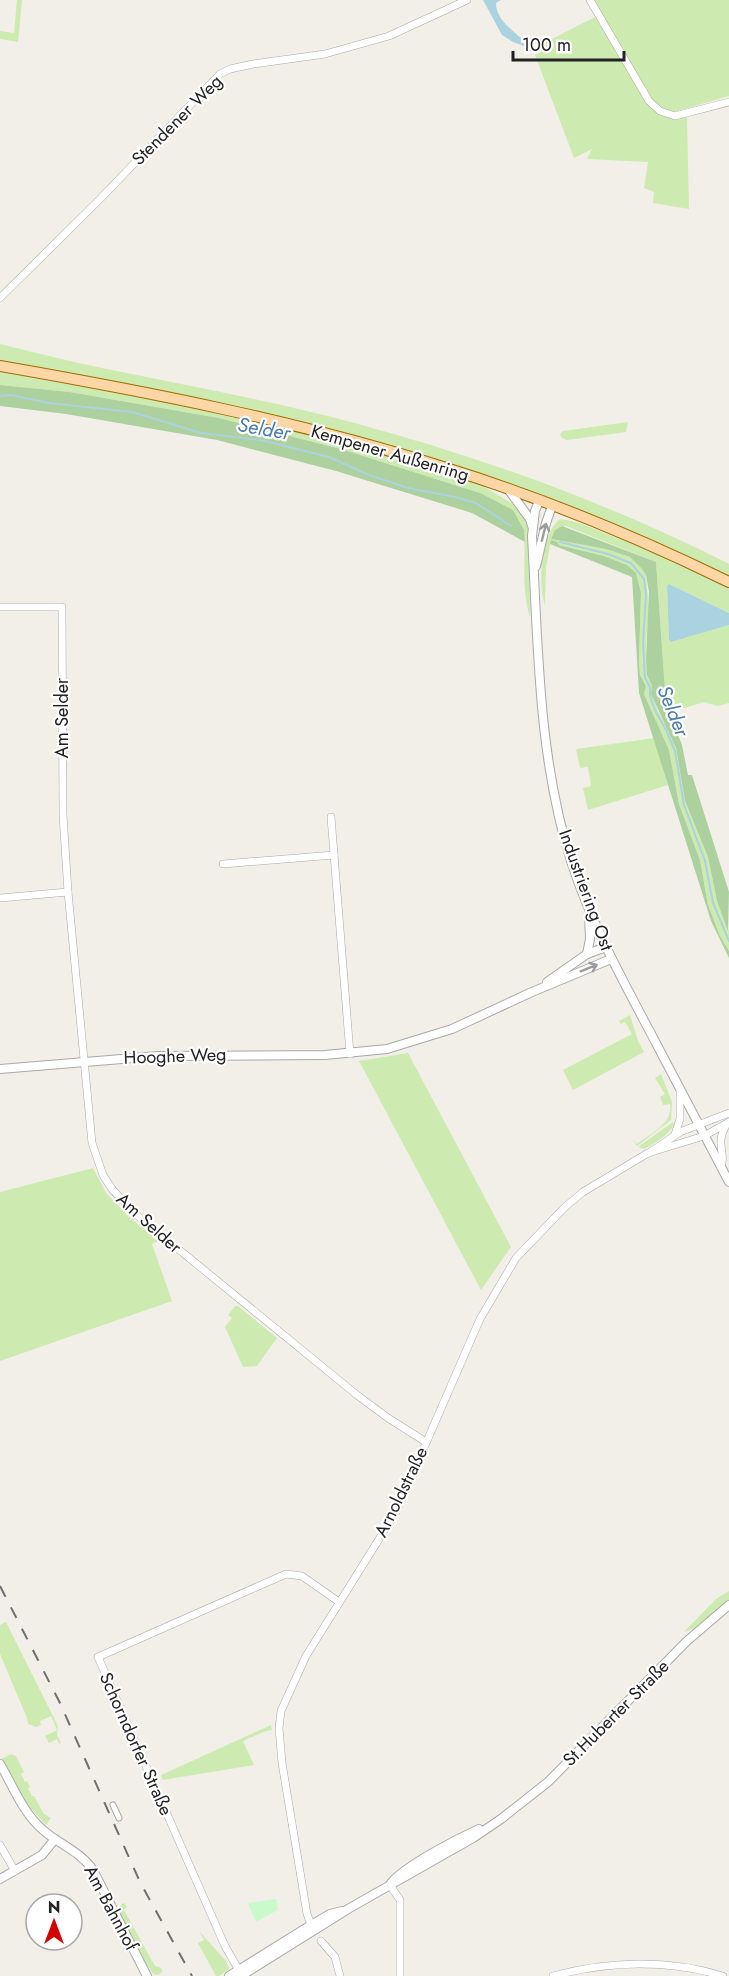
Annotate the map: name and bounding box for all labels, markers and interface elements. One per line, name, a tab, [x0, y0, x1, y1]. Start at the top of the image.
scale bar	[513, 24, 624, 62]
text: 100 m	[522, 32, 571, 58]
street label: Stendener Weg	[126, 69, 228, 171]
water label: Selder	[235, 410, 294, 448]
street label: Kempener Außenring	[308, 418, 472, 488]
one-way arrow	[538, 522, 550, 541]
street label: Am Selder	[49, 677, 75, 758]
water label: Selder	[650, 681, 697, 742]
street label: Industriering Ost	[552, 826, 620, 955]
one-way arrow	[579, 962, 598, 973]
street label: Hooghe Weg	[123, 1041, 227, 1071]
street label: Am Selder	[110, 1186, 188, 1260]
street label: Arnoldstraße	[368, 1442, 434, 1542]
street label: St.Huberter Straße	[557, 1654, 675, 1772]
street label: Schorndorfer Straße	[93, 1668, 179, 1820]
street label: Am Bahnhof	[78, 1861, 145, 1956]
north arrow	[24, 1892, 84, 1952]
text: N	[48, 1896, 60, 1919]

